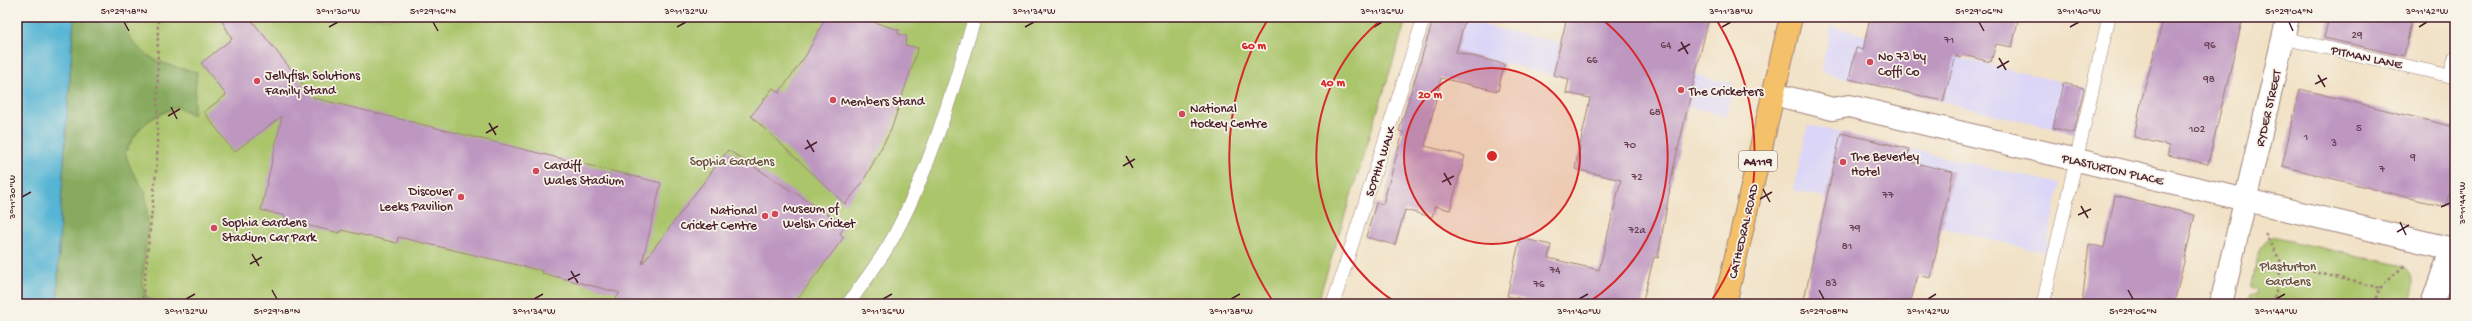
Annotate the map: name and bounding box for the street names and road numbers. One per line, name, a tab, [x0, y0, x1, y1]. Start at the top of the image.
street label: PITMAN LANE	[2328, 43, 2404, 74]
street label: RYDER STREET	[2253, 68, 2286, 148]
street label: SOPHIA WALK	[1363, 123, 1400, 199]
road number: A4119	[1739, 151, 1777, 171]
street label: PLASTURTON PLACE	[2059, 151, 2166, 190]
street label: CATHEDRAL ROAD	[1726, 182, 1763, 280]

